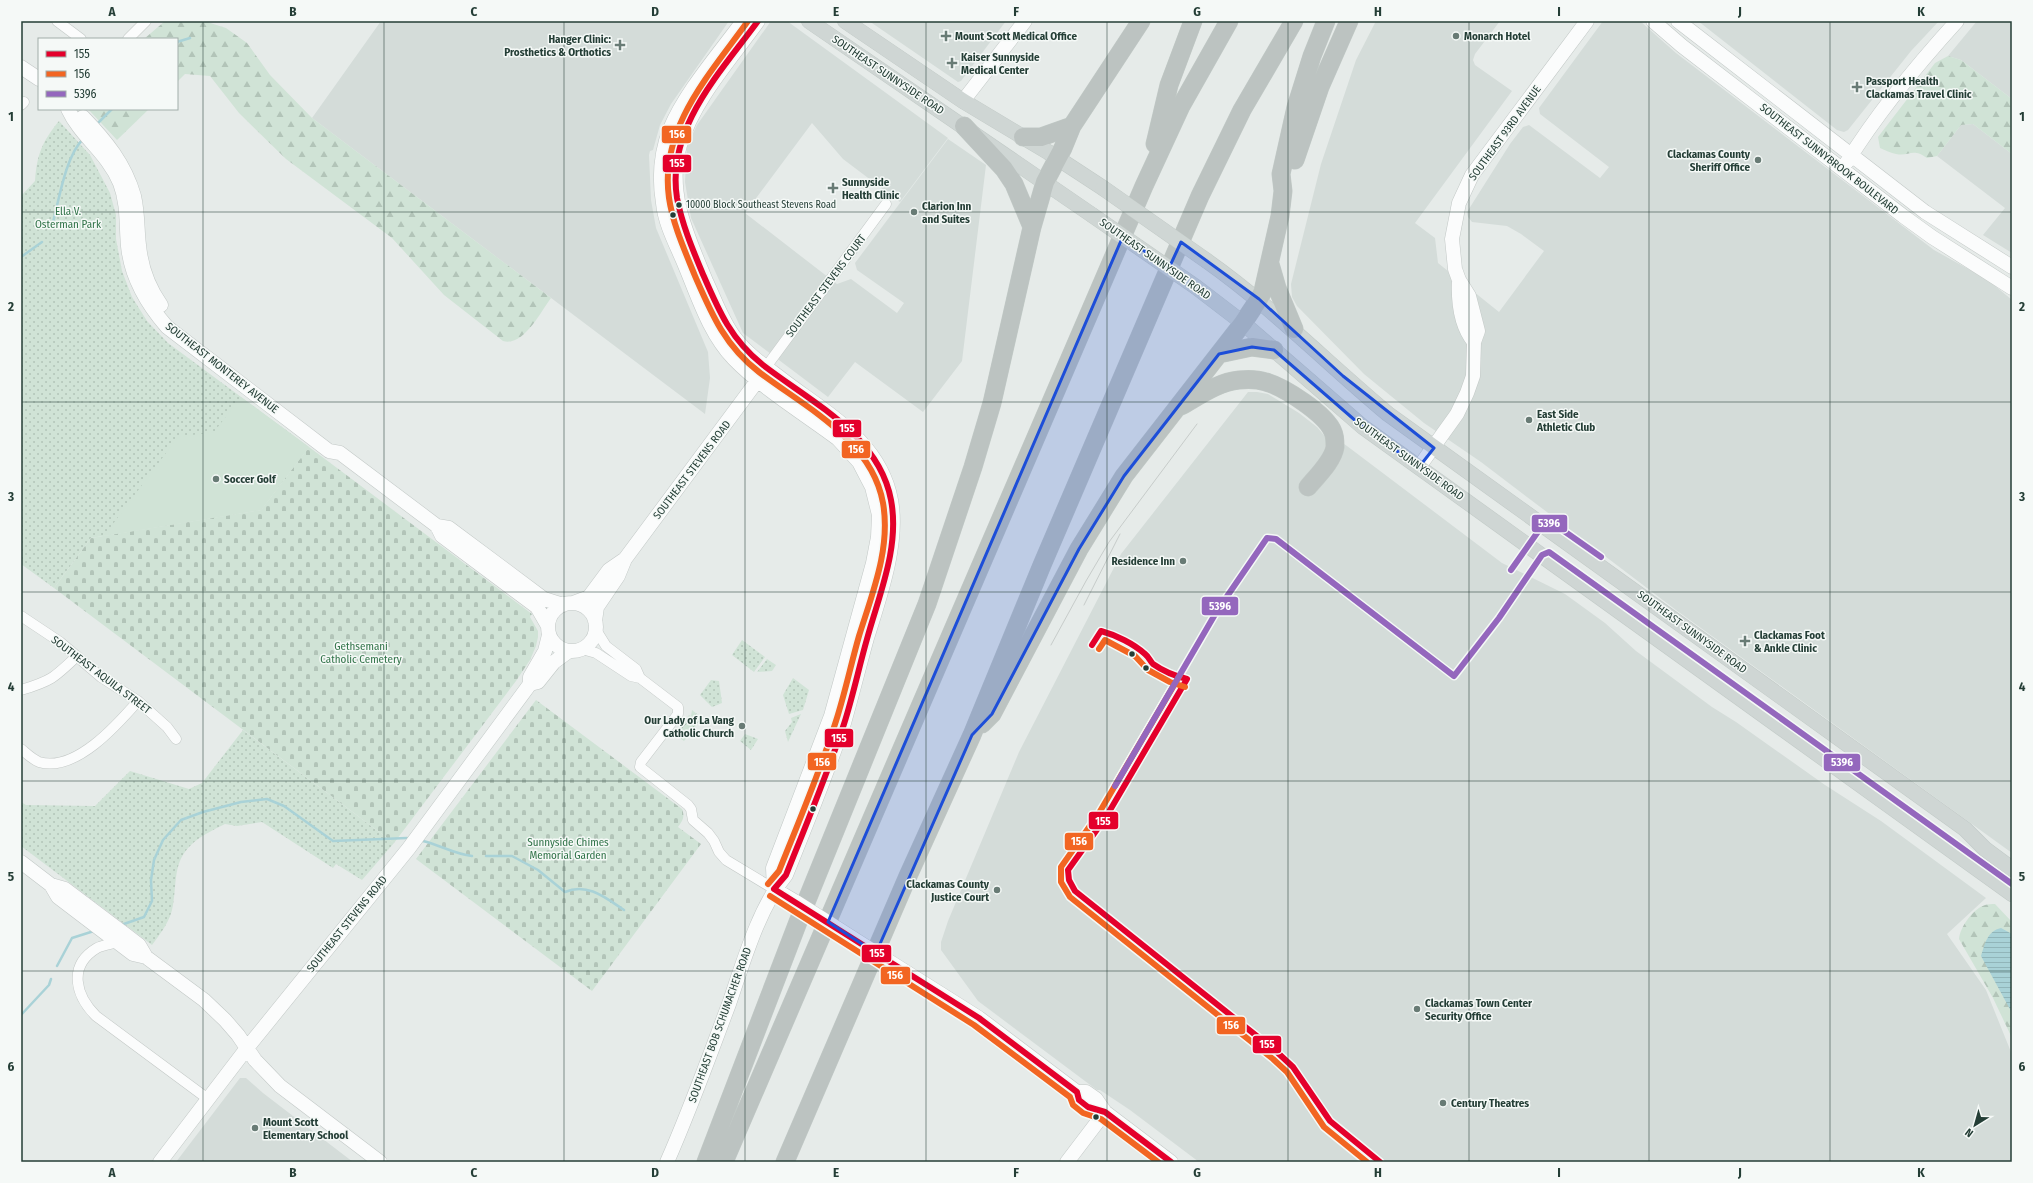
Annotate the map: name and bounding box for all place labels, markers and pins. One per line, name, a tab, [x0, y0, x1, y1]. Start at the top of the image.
marker: Mount Scott Medical Office	[940, 30, 952, 42]
place label: Mount Scott Medical Office	[955, 30, 1077, 43]
place label: Monarch Hotel	[1464, 30, 1531, 43]
marker: Monarch Hotel	[1451, 31, 1461, 41]
place label: Hanger Clinic: Prosthetics & Orthotics	[504, 33, 611, 59]
marker: Hanger Clinic: Prosthetics & Orthotics	[614, 39, 626, 51]
place label: Kaiser Sunnyside Medical Center	[961, 51, 1040, 77]
marker: Kaiser Sunnyside Medical Center	[946, 57, 958, 69]
place label: Passport Health Clackamas Travel Clinic	[1866, 75, 1972, 101]
marker: Passport Health Clackamas Travel Clinic	[1851, 81, 1863, 93]
place label: Clackamas County Sheriff Office	[1667, 148, 1751, 174]
marker: Clackamas County Sheriff Office	[1753, 155, 1763, 165]
place label: Sunnyside Health Clinic	[842, 176, 900, 202]
marker: Sunnyside Health Clinic	[827, 182, 839, 194]
place label: 10000 Block Southeast Stevens Road	[686, 199, 836, 211]
marker: 10000 Block Southeast Stevens Road	[674, 200, 684, 210]
place label: Clarion Inn and Suites	[922, 200, 972, 226]
marker: Clarion Inn and Suites	[909, 207, 919, 217]
unlabelled marker	[668, 210, 678, 220]
place label: East Side Athletic Club	[1536, 408, 1595, 434]
marker: East Side Athletic Club	[1524, 415, 1534, 425]
place label: Soccer Golf	[224, 473, 277, 486]
marker: Soccer Golf	[211, 474, 221, 484]
place label: Residence Inn	[1111, 555, 1175, 568]
marker: Residence Inn	[1178, 556, 1188, 566]
place label: Clackamas Foot & Ankle Clinic	[1754, 629, 1825, 655]
marker: Clackamas Foot & Ankle Clinic	[1739, 635, 1751, 647]
unlabelled marker	[1127, 649, 1137, 659]
unlabelled marker	[1141, 663, 1151, 673]
place label: Our Lady of La Vang Catholic Church	[644, 714, 735, 740]
marker: Our Lady of La Vang Catholic Church	[737, 721, 747, 731]
unlabelled marker	[808, 804, 818, 814]
place label: Clackamas County Justice Court	[906, 878, 990, 904]
marker: Clackamas County Justice Court	[992, 885, 1002, 895]
place label: Clackamas Town Center Security Office	[1425, 997, 1533, 1023]
marker: Clackamas Town Center Security Office	[1412, 1004, 1422, 1014]
place label: Century Theatres	[1451, 1097, 1529, 1110]
marker: Century Theatres	[1438, 1098, 1448, 1108]
unlabelled marker	[1091, 1112, 1101, 1122]
place label: Mount Scott Elementary School	[263, 1116, 349, 1142]
marker: Mount Scott Elementary School	[250, 1123, 260, 1133]

